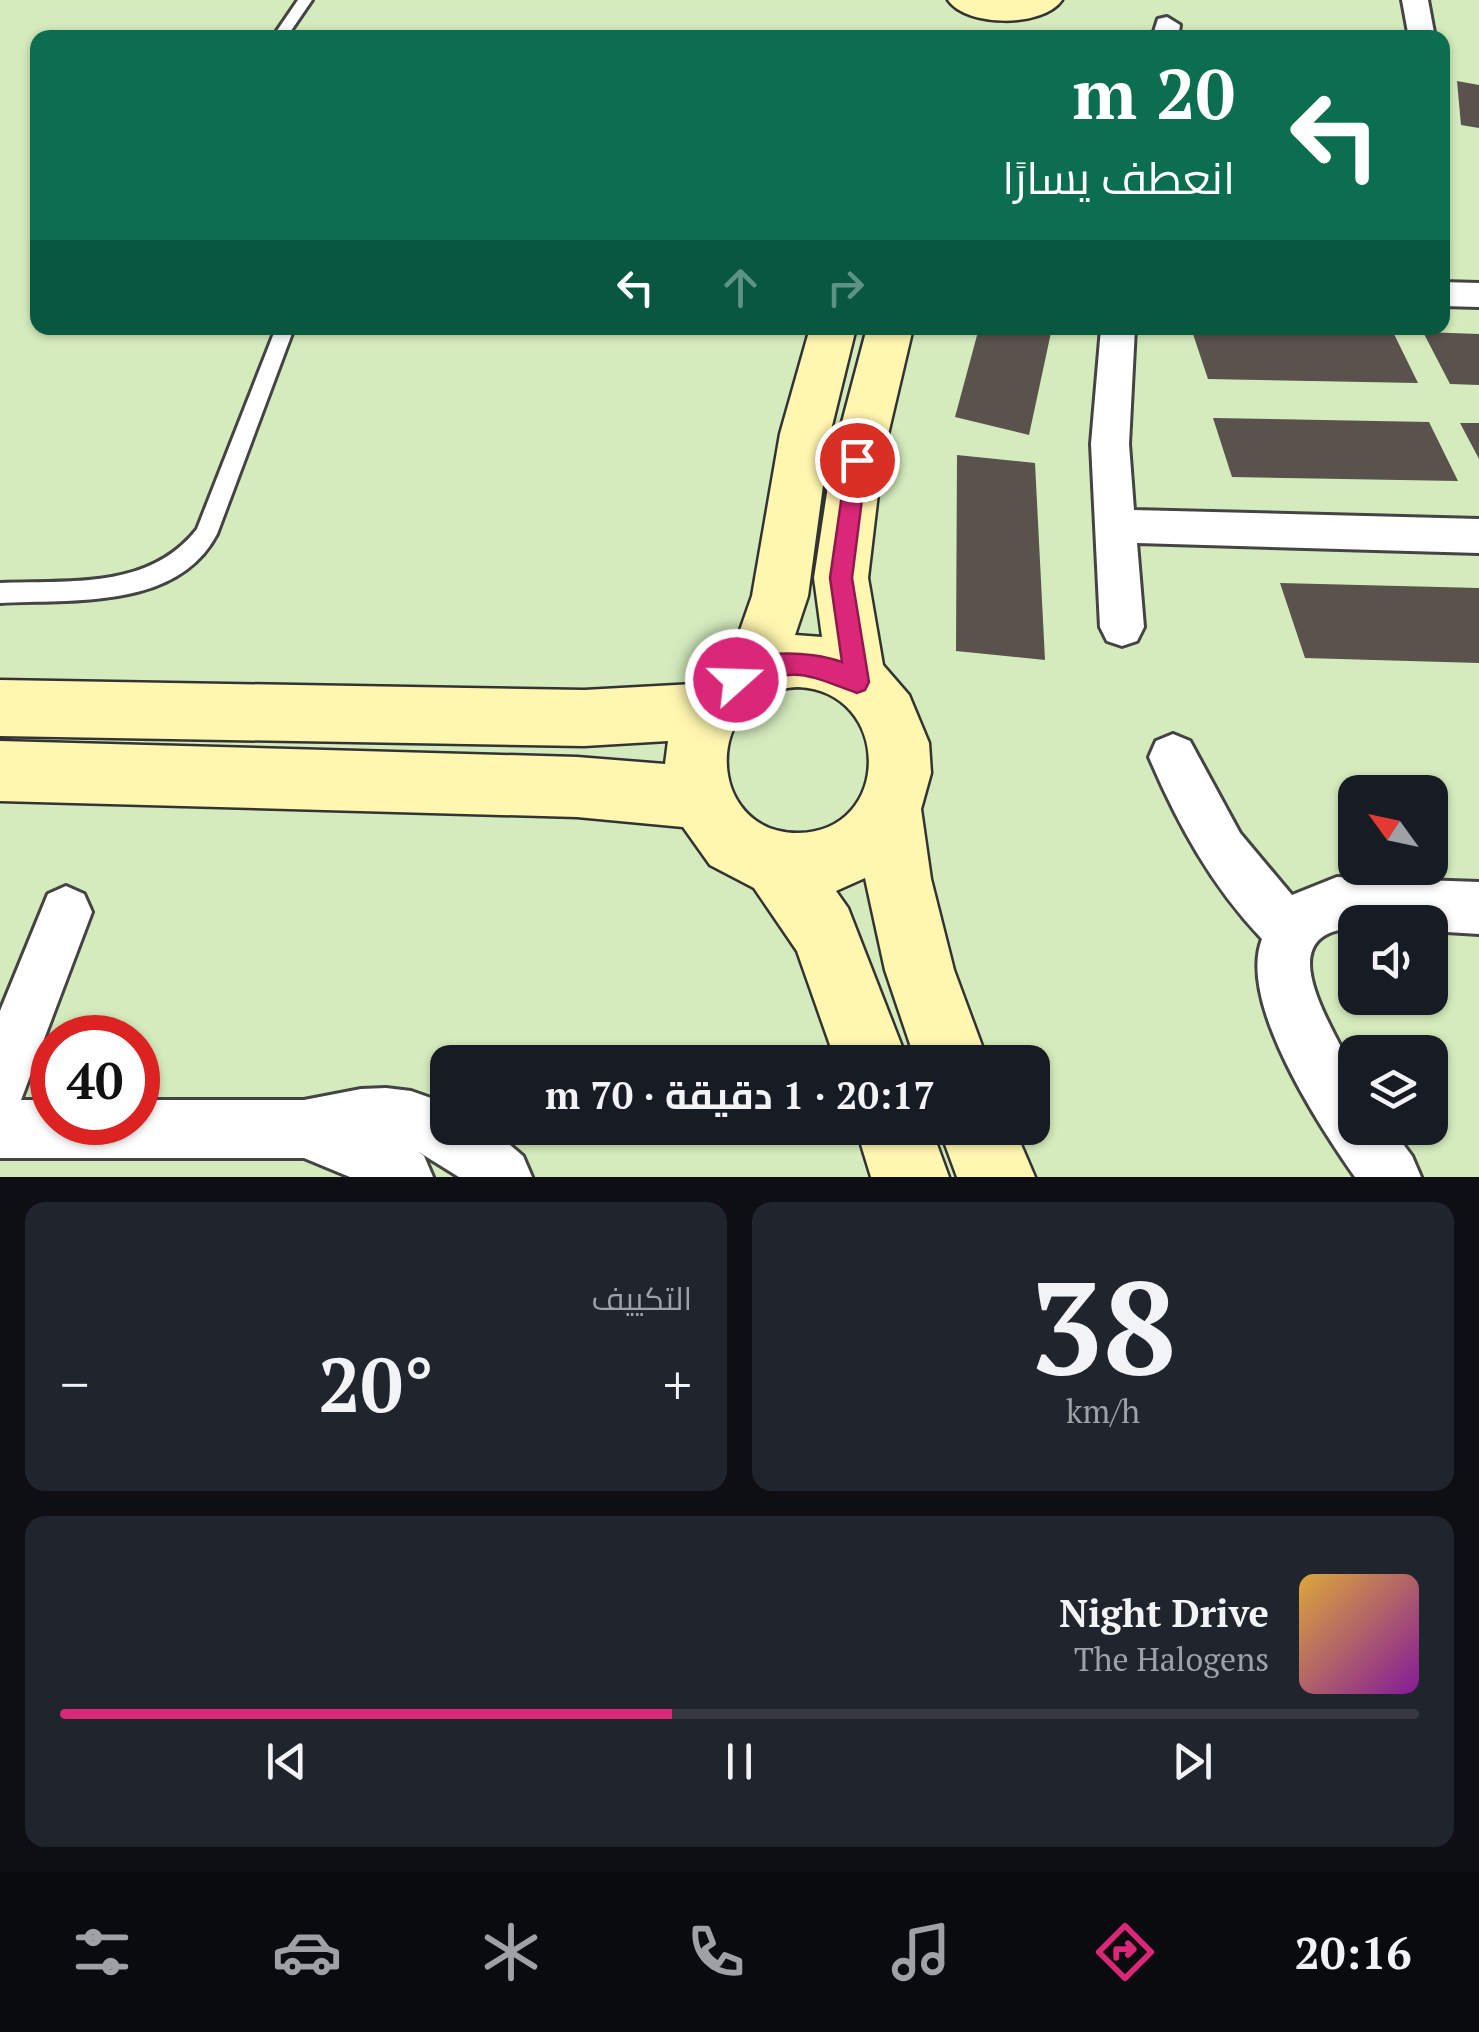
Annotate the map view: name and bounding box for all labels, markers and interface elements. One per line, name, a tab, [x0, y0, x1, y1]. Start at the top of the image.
text: 20 m	[1072, 46, 1235, 139]
icon: left	[1270, 70, 1400, 200]
text: انعطف يسارًا	[1002, 147, 1235, 207]
icon: left	[608, 260, 663, 315]
icon: ahead	[713, 260, 768, 315]
icon: right	[818, 260, 873, 315]
pin	[815, 418, 900, 503]
icon: arrive	[830, 433, 885, 488]
position arrow	[684, 628, 788, 732]
north arrow	[1338, 775, 1448, 885]
map controls	[1338, 775, 1448, 1145]
button: sound	[1338, 905, 1448, 1015]
speed limit sign: 40	[30, 1015, 160, 1145]
button: layers	[1338, 1035, 1448, 1145]
text: 20:17 · 1 دقيقة · 70 m	[545, 1070, 935, 1120]
text: 38	[1030, 1239, 1176, 1411]
text: التكييف	[592, 1277, 692, 1319]
text: 20°	[318, 1334, 434, 1433]
text: −	[60, 1347, 89, 1420]
text: +	[663, 1347, 692, 1420]
text: km/h	[1066, 1390, 1140, 1432]
text: Night Drive	[1059, 1588, 1269, 1638]
text: The Halogens	[1074, 1638, 1269, 1680]
icon: previous	[259, 1734, 314, 1789]
icon: pause	[712, 1734, 767, 1789]
icon: next	[1165, 1734, 1220, 1789]
icon: filters	[67, 1917, 137, 1987]
icon: car	[272, 1917, 342, 1987]
icon: climate	[476, 1917, 546, 1987]
icon: phone	[681, 1917, 751, 1987]
icon: music	[886, 1917, 956, 1987]
icon: directions	[1090, 1917, 1160, 1987]
text: 20:16	[1295, 1922, 1412, 1982]

